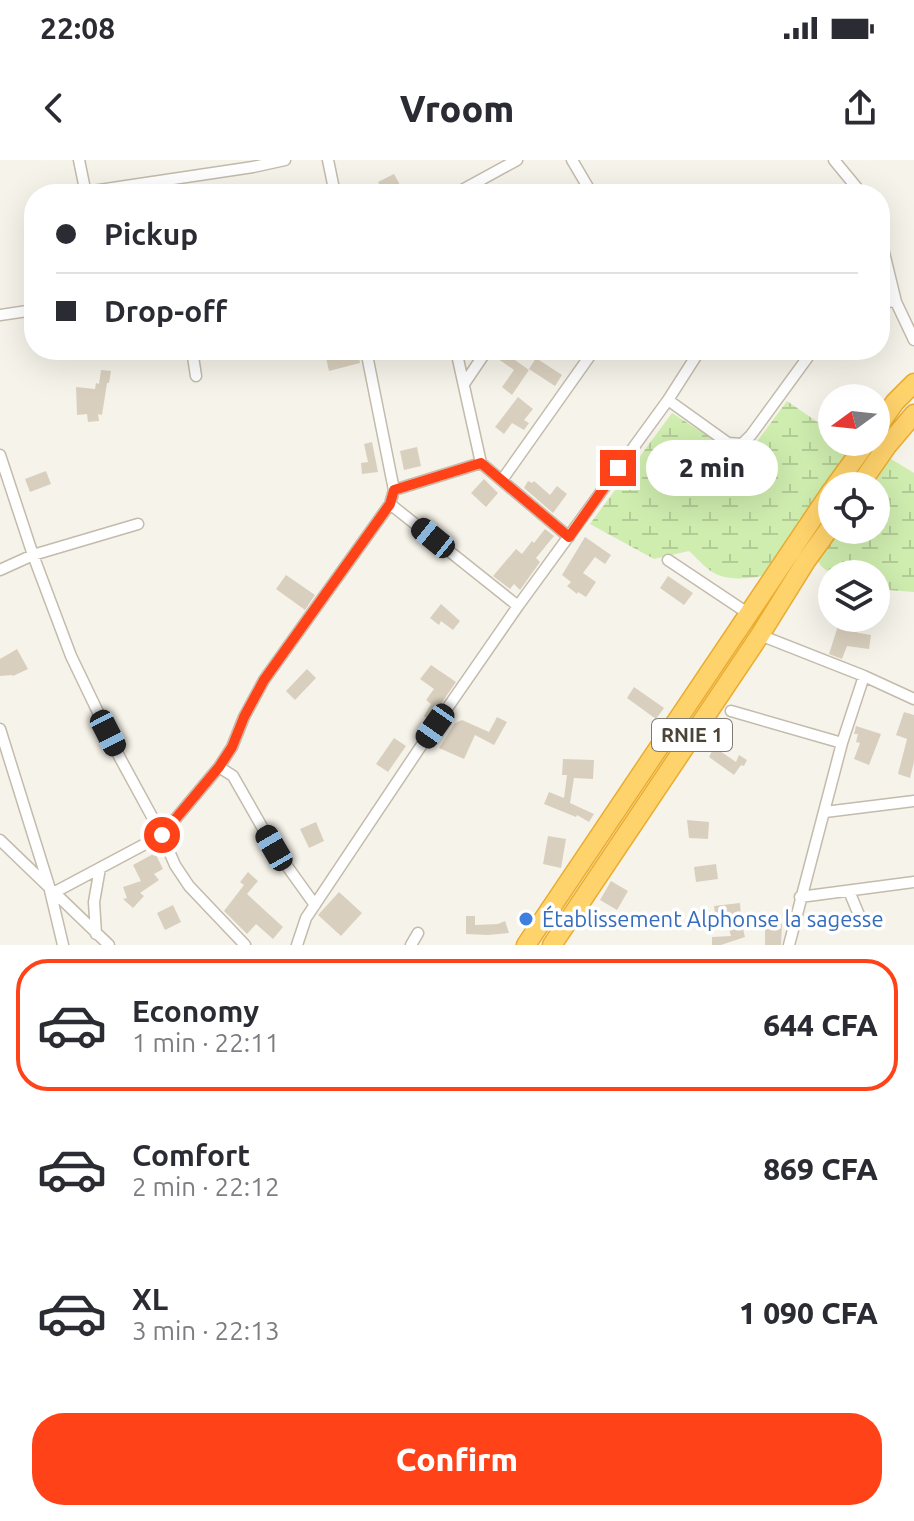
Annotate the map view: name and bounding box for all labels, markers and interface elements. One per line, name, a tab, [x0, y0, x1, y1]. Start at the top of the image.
text: 22:08	[40, 11, 115, 45]
icon: back	[32, 86, 76, 130]
icon: share	[838, 86, 882, 130]
text: Vroom	[400, 88, 514, 129]
text: Pickup	[104, 217, 198, 251]
text: Drop-off	[104, 294, 227, 328]
north arrow	[818, 384, 890, 456]
map controls	[818, 384, 890, 632]
callout: 2 min	[646, 440, 778, 496]
route end	[600, 450, 636, 486]
text: 2 min	[679, 453, 745, 482]
button: locate	[818, 472, 890, 544]
car	[407, 514, 459, 562]
button: layers	[818, 560, 890, 632]
car	[411, 699, 459, 753]
car	[86, 706, 130, 760]
road number: RNIE 1	[652, 719, 732, 751]
route start	[144, 817, 180, 853]
car	[252, 821, 296, 875]
place label: Établissement Alphonse la sagesse	[542, 905, 884, 931]
marker: Établissement Alphonse la sagesse	[517, 910, 535, 928]
icon: car	[36, 989, 108, 1061]
text: Economy	[132, 994, 259, 1028]
text: 644 CFA	[763, 1008, 878, 1042]
text: 1 min · 22:11	[132, 1028, 280, 1057]
icon: car	[36, 1133, 108, 1205]
text: Comfort	[132, 1138, 250, 1172]
text: 869 CFA	[763, 1152, 878, 1186]
text: 2 min · 22:12	[132, 1172, 280, 1201]
icon: car	[36, 1277, 108, 1349]
text: XL	[132, 1282, 168, 1316]
text: 1 090 CFA	[739, 1296, 878, 1330]
text: 3 min · 22:13	[132, 1316, 280, 1345]
button: Confirm	[32, 1413, 882, 1505]

